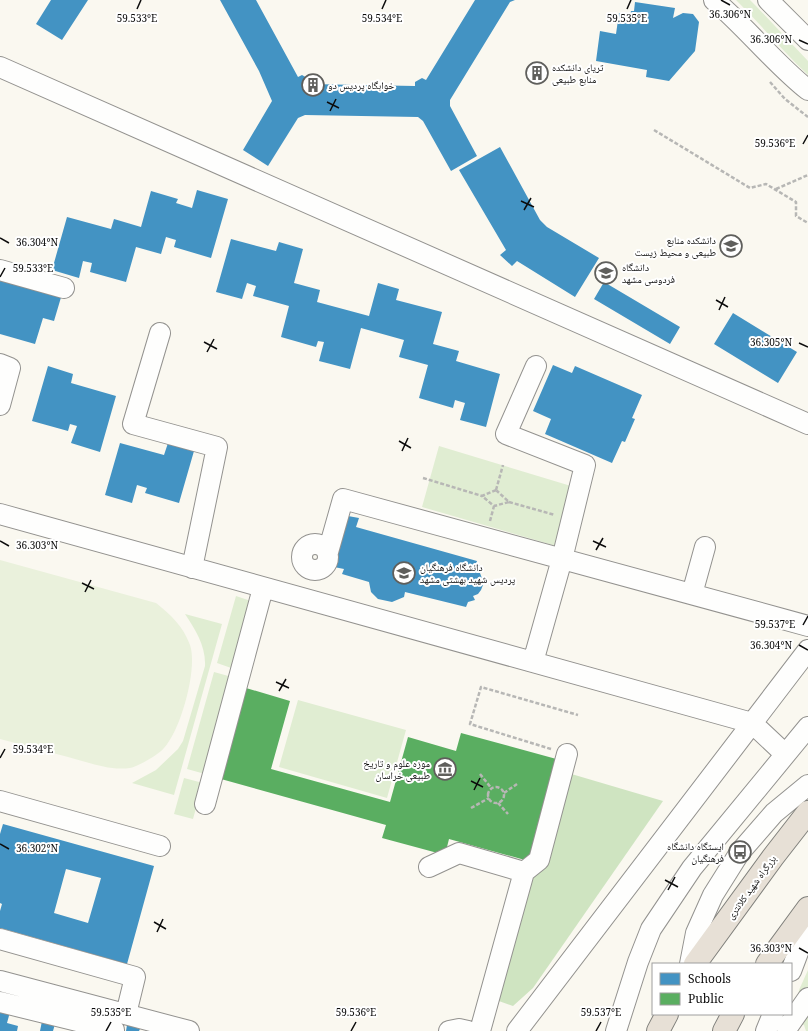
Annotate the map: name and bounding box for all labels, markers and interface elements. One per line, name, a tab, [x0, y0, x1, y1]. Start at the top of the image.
text: 36.306°N	[709, 7, 751, 21]
text: 59.533°E	[117, 11, 157, 25]
text: 59.534°E	[362, 11, 402, 25]
text: 59.535°E	[607, 11, 647, 25]
text: 36.306°N	[750, 32, 792, 46]
building icon: تریای دانشکده منابع طبیعی	[524, 60, 550, 86]
place label: تریای دانشکده منابع طبیعی	[552, 60, 604, 86]
building icon: خوابگاه پردیس دو	[300, 72, 326, 98]
place label: خوابگاه پردیس دو	[328, 78, 395, 92]
text: 59.536°E	[755, 136, 795, 150]
place label: دانشکده منابع طبیعی و محیط زیست	[635, 233, 716, 259]
school or university icon: دانشکده منابع طبیعی و محیط زیست	[718, 233, 744, 259]
text: 36.304°N	[16, 235, 58, 249]
school or university icon: دانشگاه فردوسی مشهد	[593, 260, 619, 286]
place label: دانشگاه فردوسی مشهد	[622, 260, 675, 286]
text: 59.533°E	[13, 261, 53, 275]
text: 36.305°N	[750, 335, 792, 349]
text: 36.303°N	[16, 538, 58, 552]
school or university icon: دانشگاه فرهنگیان پردیس شهید بهشتی مشهد	[391, 560, 417, 586]
place label: دانشگاه فرهنگیان پردیس شهید بهشتی مشهد	[420, 560, 515, 586]
text: 59.537°E	[755, 617, 795, 631]
text: 36.304°N	[750, 638, 792, 652]
text: 59.534°E	[13, 742, 53, 756]
place label: موزه علوم و تاریخ طبیعی خراسان	[363, 756, 430, 782]
museum icon: موزه علوم و تاریخ طبیعی خراسان	[432, 756, 458, 782]
place label: ایستگاه دانشگاه فرهنگیان	[667, 839, 724, 865]
bus stop icon: ایستگاه دانشگاه فرهنگیان	[727, 839, 753, 865]
text: 36.302°N	[16, 841, 58, 855]
street label: بزرگراه شهید کلانتری	[723, 852, 779, 922]
text: 36.303°N	[750, 941, 792, 955]
legend	[652, 963, 792, 1015]
text: Schools	[688, 970, 731, 987]
text: Public	[688, 990, 724, 1007]
text: 59.535°E	[91, 1005, 131, 1019]
text: 59.536°E	[336, 1005, 376, 1019]
text: 59.537°E	[581, 1005, 621, 1019]

